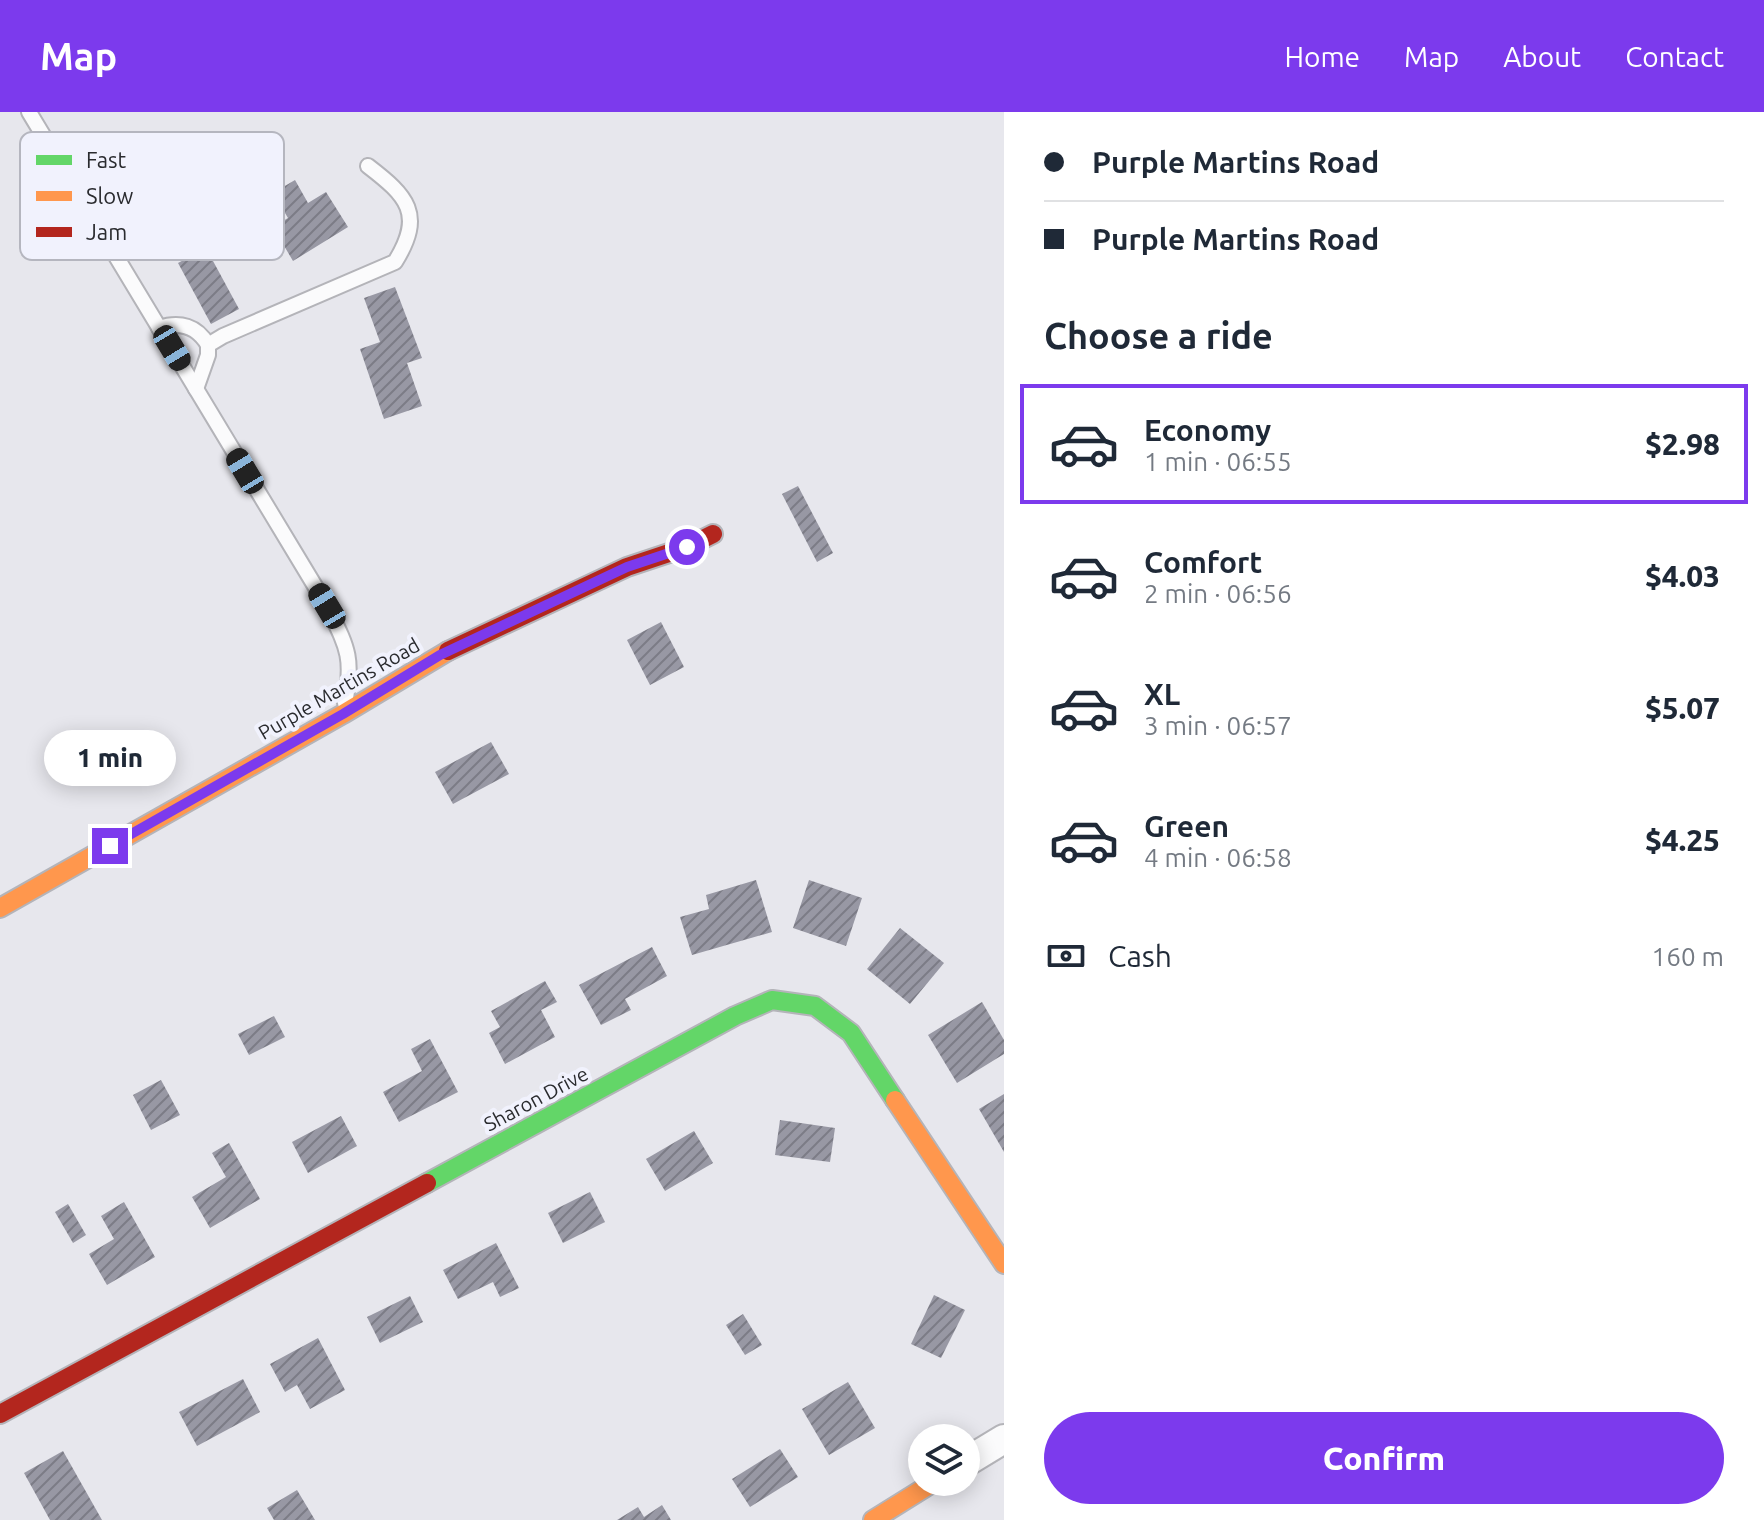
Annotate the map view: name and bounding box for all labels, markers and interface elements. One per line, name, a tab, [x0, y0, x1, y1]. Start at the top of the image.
text: Map	[40, 35, 117, 77]
text: Home	[1285, 41, 1360, 72]
text: Map	[1404, 41, 1459, 72]
text: About	[1503, 41, 1581, 72]
text: Contact	[1625, 41, 1724, 72]
legend	[20, 132, 284, 260]
text: Purple Martins Road	[1092, 145, 1379, 179]
text: Fast	[86, 147, 127, 172]
text: Slow	[86, 183, 133, 208]
text: Jam	[86, 219, 127, 244]
text: Purple Martins Road	[1092, 222, 1379, 256]
text: Choose a ride	[1044, 315, 1273, 356]
car	[149, 321, 195, 375]
icon: car	[1048, 408, 1120, 480]
text: Economy	[1144, 413, 1271, 447]
text: $2.98	[1645, 427, 1720, 461]
car	[222, 444, 268, 498]
text: 1 min · 06:55	[1144, 447, 1292, 476]
route start	[669, 529, 705, 565]
icon: car	[1048, 540, 1120, 612]
text: Comfort	[1144, 545, 1262, 579]
text: $4.03	[1645, 559, 1720, 593]
car	[304, 579, 350, 633]
text: 2 min · 06:56	[1144, 579, 1292, 608]
street label: Purple Martins Road	[254, 633, 423, 744]
icon: car	[1048, 672, 1120, 744]
text: XL	[1144, 677, 1180, 711]
text: $5.07	[1645, 691, 1720, 725]
text: 3 min · 06:57	[1144, 711, 1292, 740]
callout: 1 min	[44, 730, 176, 786]
text: 1 min	[77, 743, 143, 772]
icon: car	[1048, 804, 1120, 876]
text: Green	[1144, 809, 1229, 843]
text: $4.25	[1645, 823, 1720, 857]
route end	[92, 828, 128, 864]
text: 4 min · 06:58	[1144, 843, 1292, 872]
icon: cash	[1044, 934, 1088, 978]
text: Cash	[1108, 939, 1172, 973]
text: 160 m	[1652, 942, 1724, 971]
street label: Sharon Drive	[480, 1061, 592, 1136]
button: Confirm	[1044, 1412, 1724, 1504]
map controls	[908, 1424, 980, 1496]
button: layers	[908, 1424, 980, 1496]

